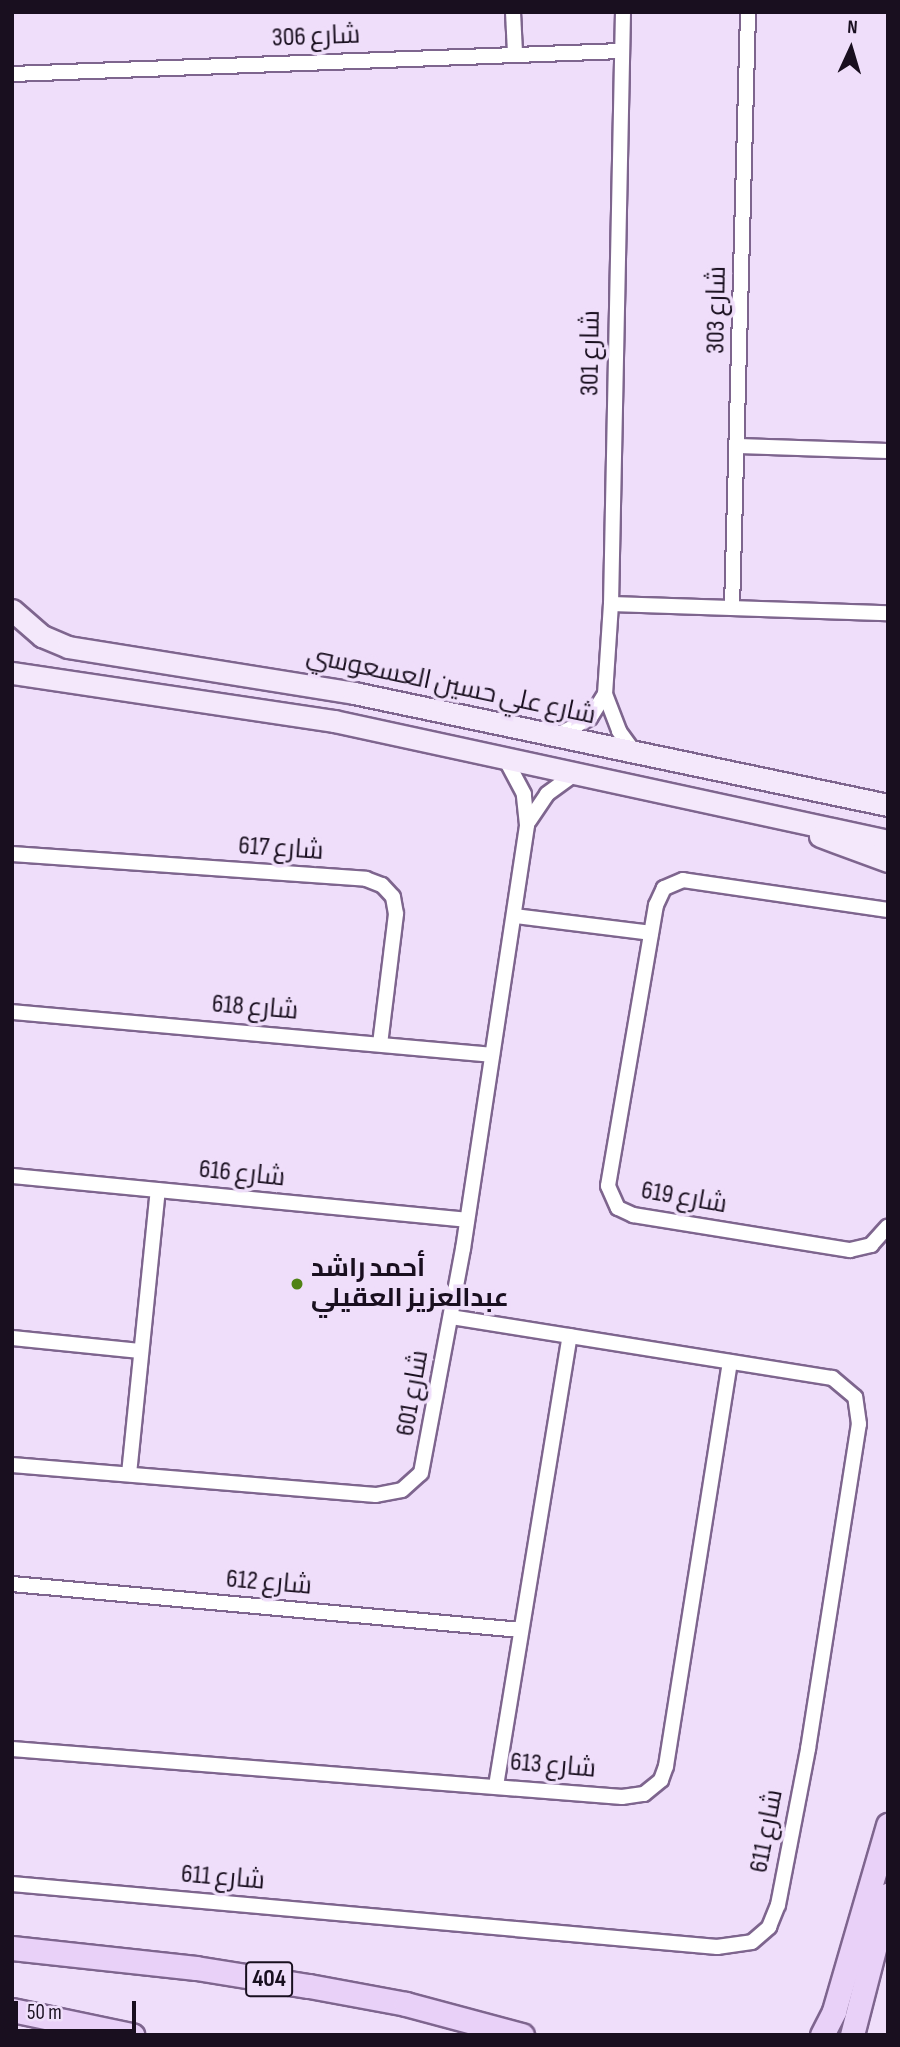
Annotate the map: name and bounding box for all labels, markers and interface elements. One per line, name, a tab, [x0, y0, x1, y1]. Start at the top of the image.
north arrow	[816, 14, 886, 84]
text: N	[847, 16, 858, 39]
street label: شارع 306	[271, 20, 361, 54]
street label: شارع 303	[701, 266, 733, 354]
street label: شارع 301	[575, 310, 607, 396]
street label: شارع علي حسين العسعوسي	[304, 640, 598, 732]
street label: شارع 617	[237, 830, 325, 868]
street label: شارع 618	[211, 989, 299, 1027]
street label: شارع 616	[197, 1154, 287, 1194]
street label: شارع 619	[639, 1175, 729, 1221]
place label: أحمد راشد عبدالعزيز العقيلي	[311, 1253, 509, 1314]
marker: أحمد راشد عبدالعزيز العقيلي	[289, 1276, 305, 1292]
street label: شارع 601	[390, 1348, 436, 1438]
street label: شارع 612	[225, 1564, 313, 1602]
street label: شارع 613	[509, 1747, 597, 1785]
street label: شارع 611	[744, 1787, 790, 1875]
street label: شارع 611	[180, 1859, 266, 1897]
road number: 404	[244, 1958, 294, 2000]
scale bar	[18, 1988, 140, 2032]
text: 50 m	[27, 2000, 62, 2025]

